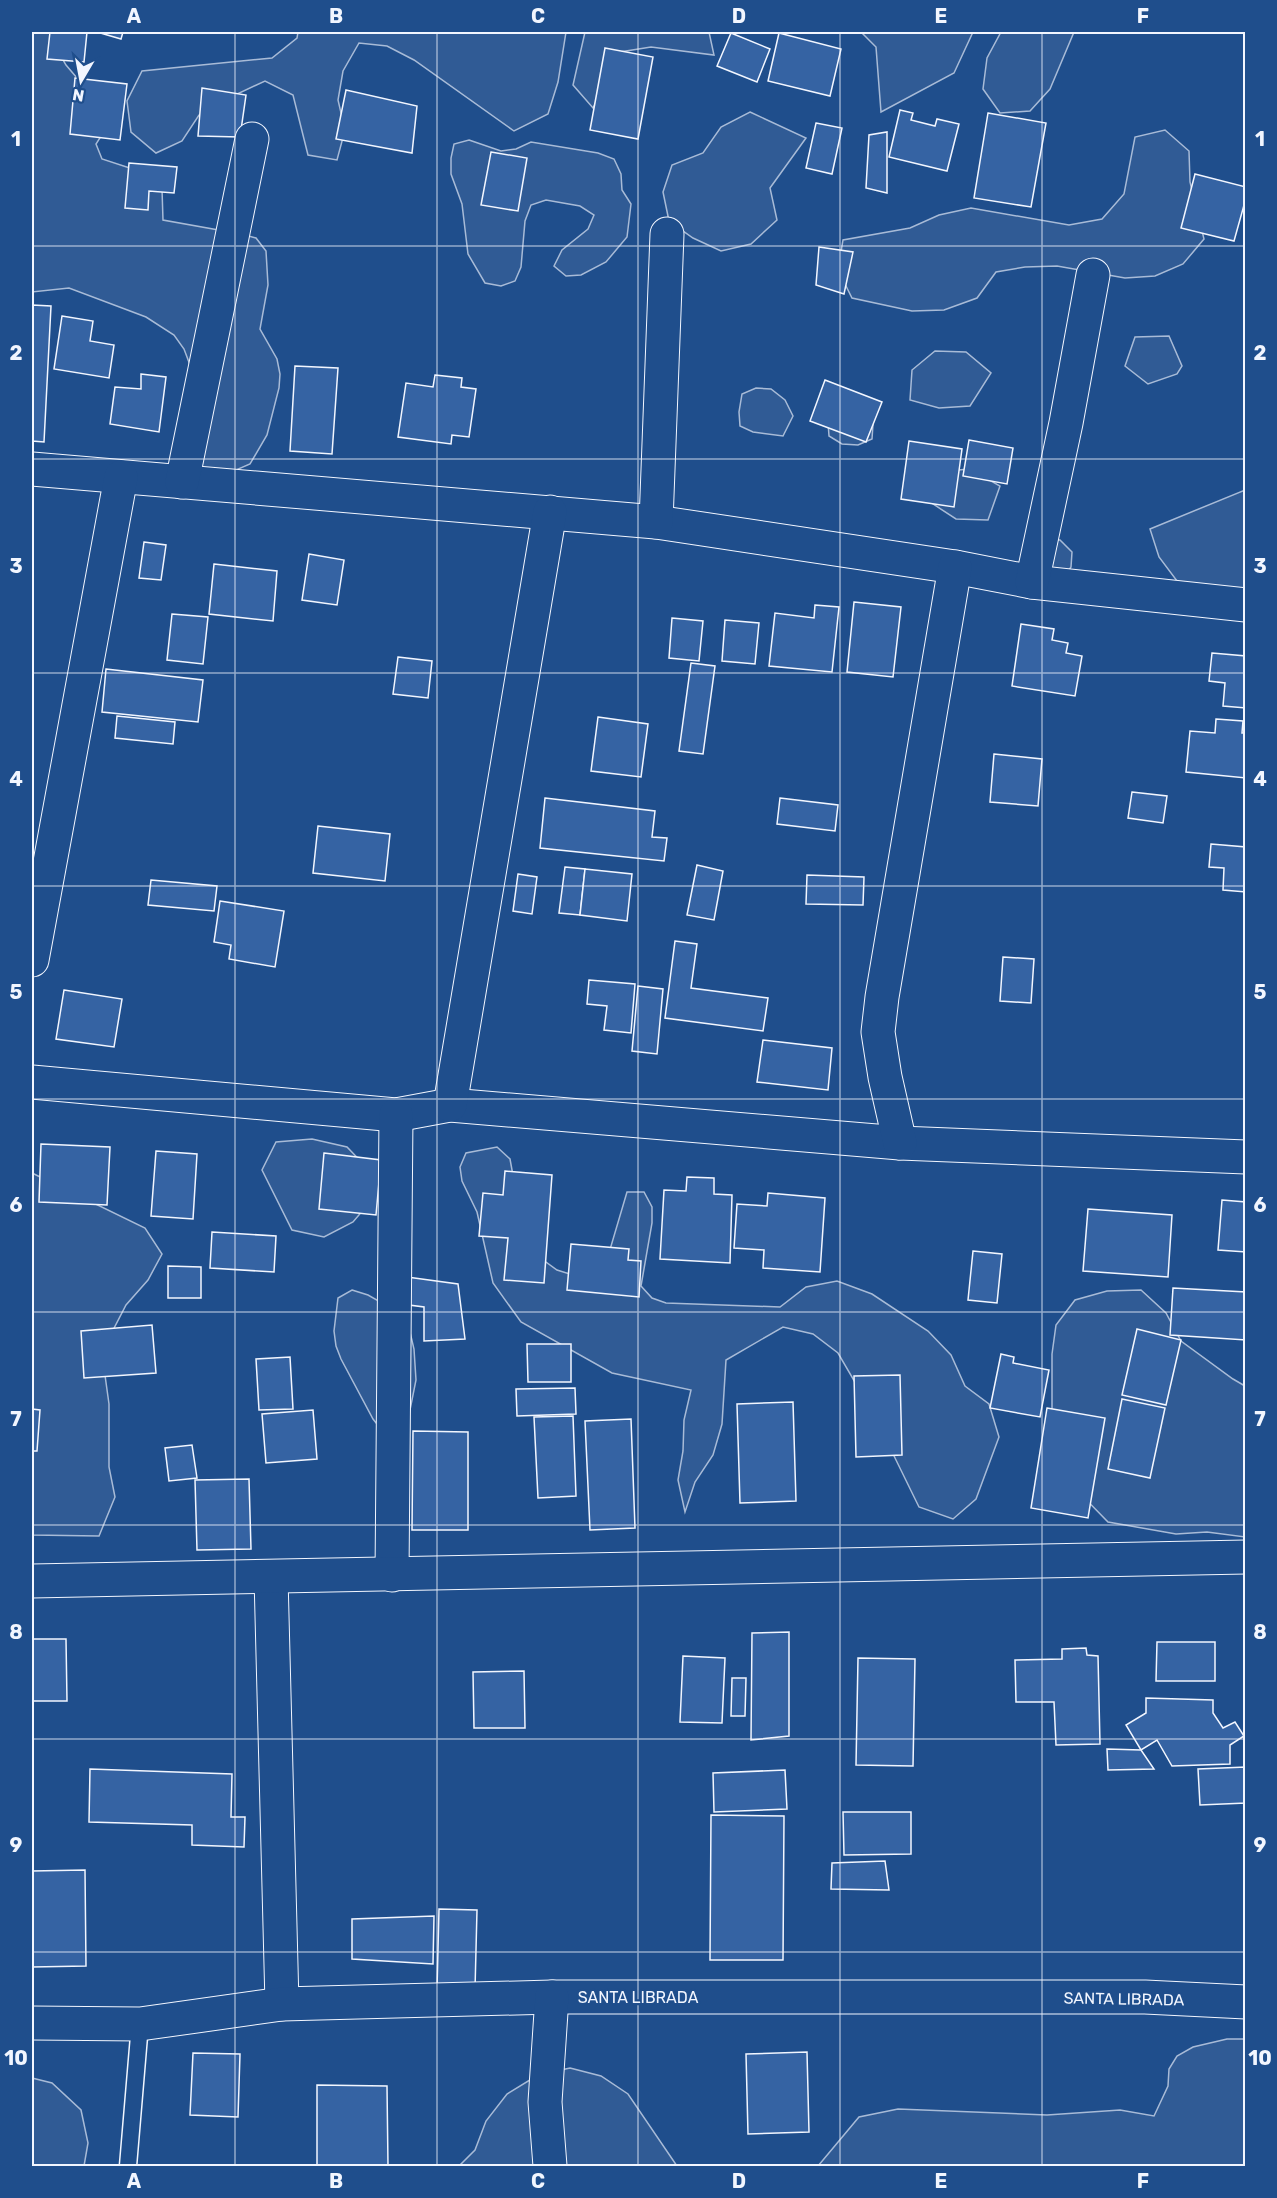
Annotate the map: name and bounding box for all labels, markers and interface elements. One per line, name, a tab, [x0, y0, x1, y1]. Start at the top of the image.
text: A	[127, 4, 142, 28]
text: B	[329, 4, 343, 28]
text: C	[531, 4, 545, 28]
text: D	[732, 4, 746, 28]
text: E	[935, 4, 947, 28]
text: F	[1137, 4, 1149, 28]
north arrow	[51, 51, 111, 111]
text: N	[71, 85, 86, 106]
text: 1	[11, 127, 21, 151]
text: 1	[1255, 127, 1265, 151]
text: 2	[10, 341, 23, 365]
text: 2	[1254, 341, 1267, 365]
text: 3	[9, 554, 23, 578]
text: 3	[1253, 554, 1267, 578]
text: 4	[9, 767, 23, 791]
text: 4	[1253, 767, 1267, 791]
text: 5	[10, 980, 23, 1004]
text: 5	[1254, 980, 1267, 1004]
text: 6	[9, 1193, 23, 1217]
text: 6	[1253, 1193, 1267, 1217]
text: 7	[10, 1407, 22, 1431]
text: 7	[1254, 1407, 1266, 1431]
text: 8	[9, 1620, 23, 1644]
text: 8	[1253, 1620, 1267, 1644]
text: 9	[10, 1833, 23, 1857]
text: 9	[1254, 1833, 1267, 1857]
street label: SANTA LIBRADA	[578, 1988, 699, 2007]
street label: SANTA LIBRADA	[1063, 1988, 1185, 2010]
text: 10	[4, 2046, 28, 2070]
text: 10	[1248, 2046, 1272, 2070]
text: A	[127, 2169, 142, 2193]
text: B	[329, 2169, 343, 2193]
text: C	[531, 2169, 545, 2193]
text: D	[732, 2169, 746, 2193]
text: E	[935, 2169, 947, 2193]
text: F	[1137, 2169, 1149, 2193]

